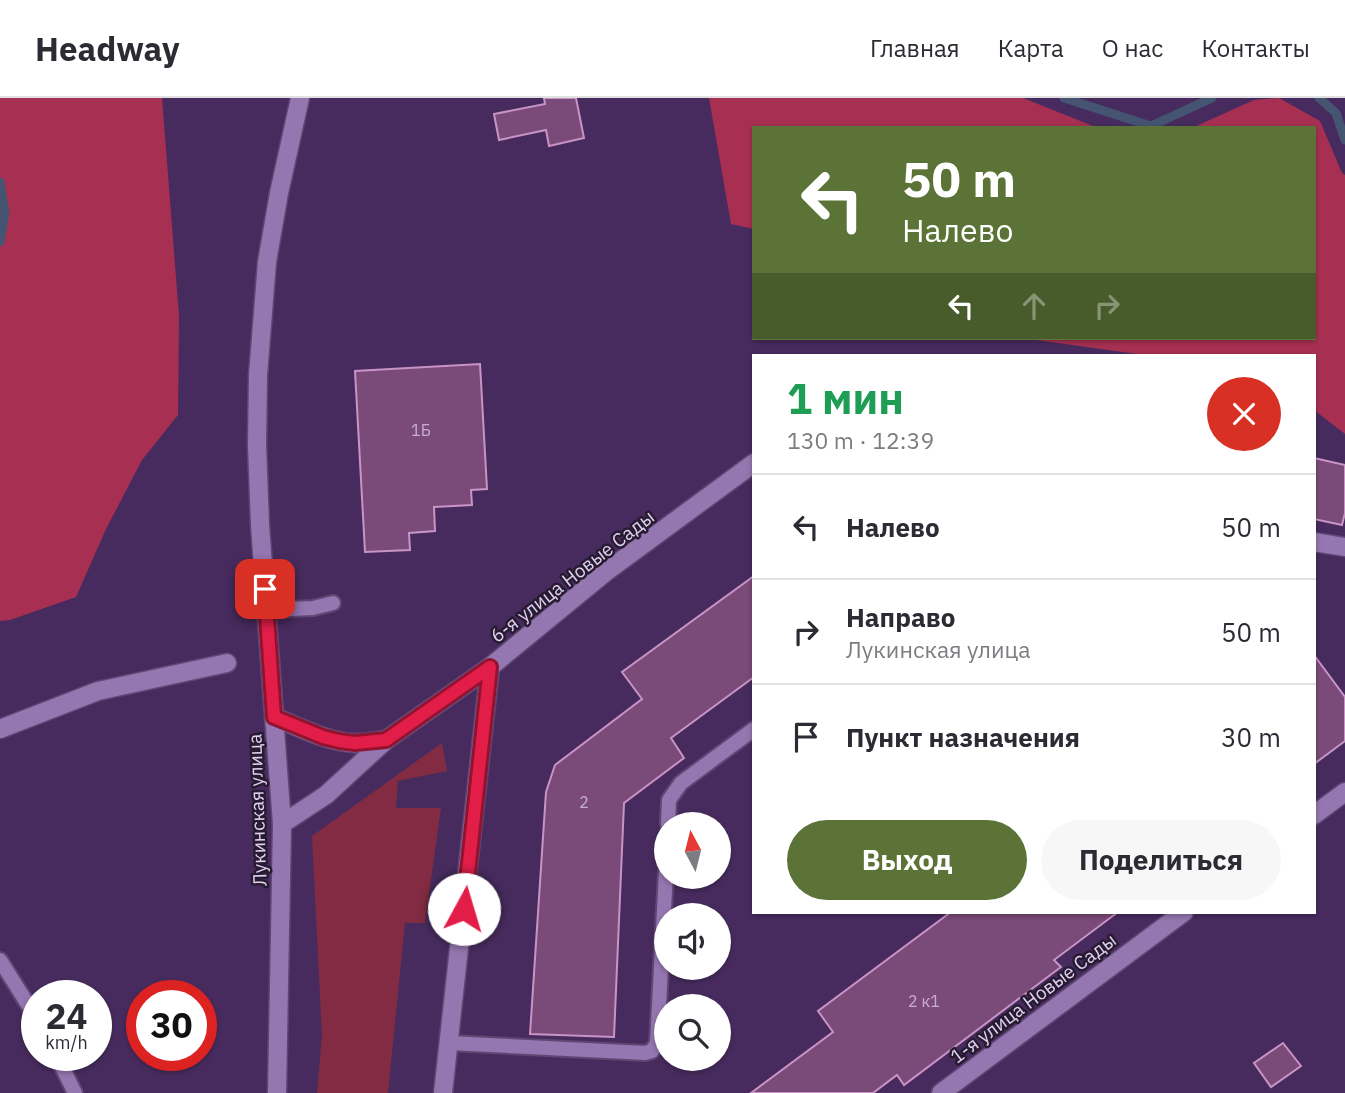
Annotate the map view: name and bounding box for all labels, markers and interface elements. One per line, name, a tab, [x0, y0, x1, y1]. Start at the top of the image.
text: Headway	[35, 27, 180, 70]
text: Главная	[870, 32, 960, 64]
text: Карта	[998, 32, 1064, 64]
text: О нас	[1102, 32, 1163, 64]
text: Контакты	[1201, 32, 1310, 64]
text: 50 m	[902, 147, 1016, 210]
icon: left	[787, 154, 878, 245]
text: Налево	[902, 209, 1013, 251]
icon: left	[942, 287, 980, 325]
icon: ahead	[1015, 287, 1053, 325]
icon: right	[1088, 287, 1126, 325]
text: 1 мин	[787, 371, 904, 426]
button: close	[1207, 377, 1281, 451]
house number: 1Б	[411, 420, 431, 440]
text: 130 m · 12:39	[787, 425, 934, 455]
street label: 6-я улица Новые Сады	[485, 504, 659, 648]
icon: left	[787, 508, 825, 546]
text: Налево	[846, 510, 940, 544]
text: 50 m	[1221, 510, 1281, 544]
pin	[235, 559, 295, 619]
icon: arrive	[246, 570, 284, 608]
text: Направо	[846, 600, 955, 634]
icon: right	[787, 613, 825, 651]
text: 50 m	[1221, 615, 1281, 649]
text: Лукинская улица	[846, 634, 1031, 664]
icon: arrive	[787, 718, 825, 756]
text: Пункт назначения	[846, 720, 1080, 754]
text: 30 m	[1221, 720, 1281, 754]
street label: Лукинская улица	[242, 733, 272, 887]
house number: 2	[579, 792, 589, 812]
north arrow	[654, 812, 732, 889]
map controls	[654, 812, 731, 1071]
button: Выход	[787, 820, 1027, 900]
button: Поделиться	[1041, 820, 1281, 900]
position arrow	[427, 872, 501, 946]
button: sound	[654, 903, 731, 980]
street label: 1-я улица Новые Сады	[945, 928, 1121, 1068]
speed limit sign: 30	[126, 980, 217, 1071]
house number: 2 к1	[908, 991, 940, 1011]
text: 24	[45, 993, 88, 1039]
button: search	[654, 994, 731, 1071]
text: km/h	[45, 1031, 88, 1054]

